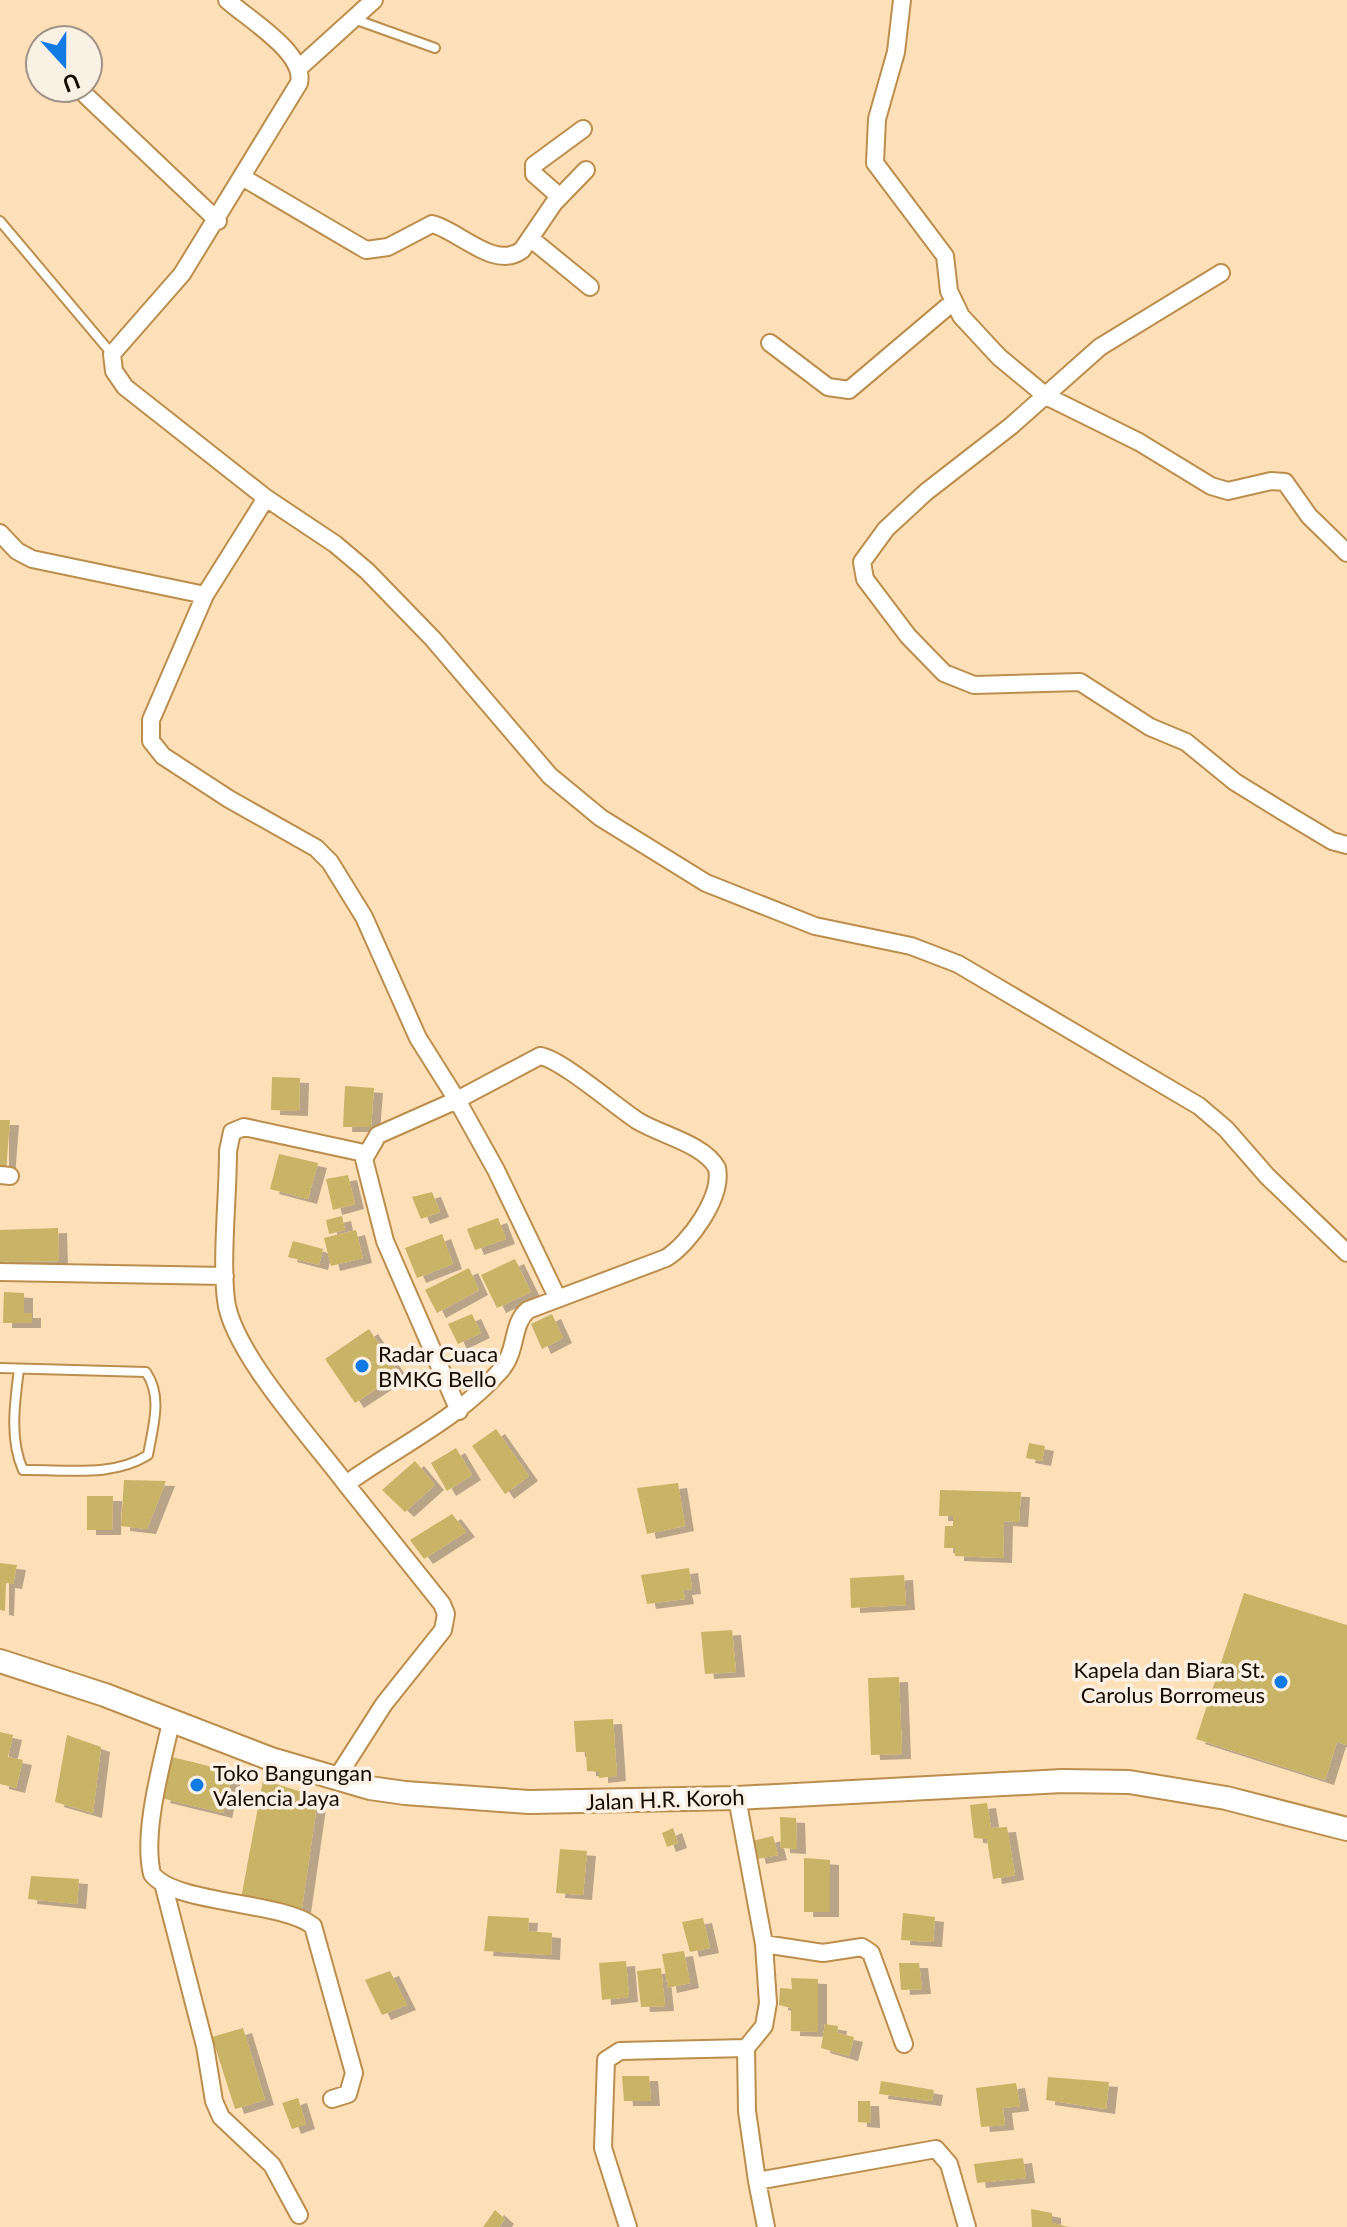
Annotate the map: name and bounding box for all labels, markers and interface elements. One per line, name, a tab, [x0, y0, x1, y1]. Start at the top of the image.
north arrow	[24, 24, 104, 104]
text: U	[59, 68, 84, 99]
place label: Radar Cuaca BMKG Bello	[378, 1340, 498, 1392]
marker: Radar Cuaca BMKG Bello	[353, 1357, 371, 1375]
place label: Kapela dan Biara St. Carolus Borromeus	[1074, 1656, 1265, 1708]
marker: Kapela dan Biara St. Carolus Borromeus	[1272, 1673, 1290, 1691]
place label: Toko Bangungan Valencia Jaya	[213, 1759, 372, 1811]
marker: Toko Bangungan Valencia Jaya	[188, 1776, 206, 1794]
street label: Jalan H.R. Koroh	[585, 1783, 745, 1815]

